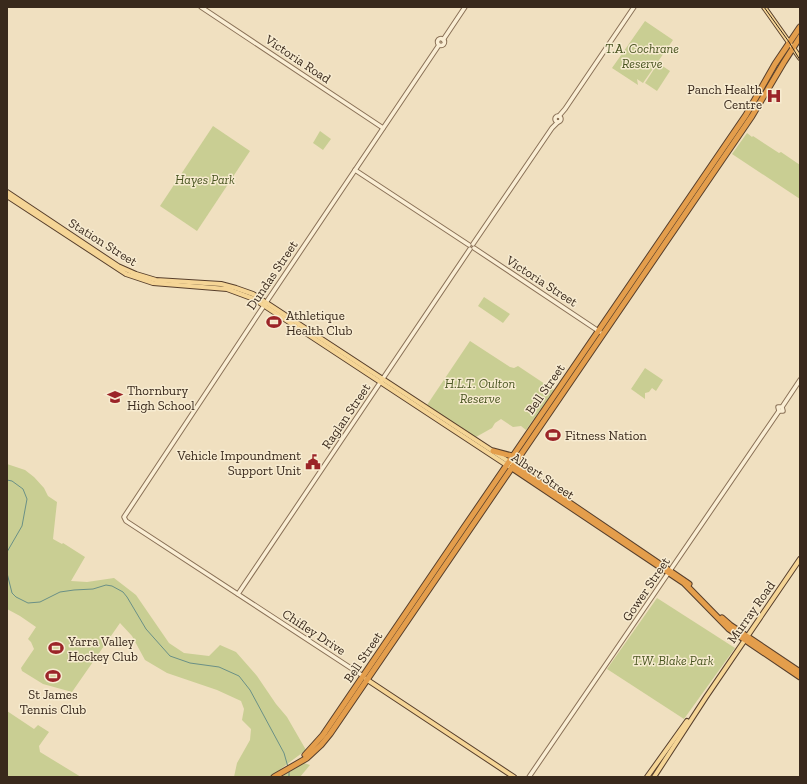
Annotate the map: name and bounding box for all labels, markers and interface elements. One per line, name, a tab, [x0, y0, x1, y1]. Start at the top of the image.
street label: Victoria Road	[262, 31, 334, 86]
park label: T.A. Cochrane Reserve	[605, 41, 679, 71]
place label: Panch Health Centre	[687, 82, 763, 112]
hospital icon: Panch Health Centre	[765, 87, 783, 105]
park label: Hayes Park	[175, 172, 235, 187]
street label: Station Street	[66, 215, 140, 269]
street label: Dundas Street	[243, 237, 301, 312]
street label: Victoria Street	[503, 252, 581, 310]
place label: Athletique Health Club	[286, 308, 352, 338]
sports icon: Athletique Health Club	[265, 313, 283, 331]
street label: Bell Street	[522, 361, 568, 417]
park label: H.L.T. Oulton Reserve	[445, 376, 515, 406]
street label: Raglan Street	[319, 380, 374, 452]
place label: Thornbury High School	[127, 383, 195, 413]
school or university icon: Thornbury High School	[106, 388, 124, 406]
sports icon: Fitness Nation	[544, 426, 562, 444]
place label: Fitness Nation	[565, 428, 647, 443]
place label: Vehicle Impoundment Support Unit	[176, 448, 301, 478]
street label: Albert Street	[509, 450, 577, 503]
public building icon: Vehicle Impoundment Support Unit	[304, 453, 322, 471]
street label: Gower Street	[619, 554, 673, 624]
street label: Murray Road	[724, 578, 778, 646]
street label: Chifley Drive	[280, 606, 348, 658]
street label: Bell Street	[341, 629, 386, 685]
place label: Yarra Valley Hockey Club	[67, 634, 138, 664]
sports icon: Yarra Valley Hockey Club	[47, 639, 65, 657]
park label: T.W. Blake Park	[632, 653, 714, 668]
sports icon: St James Tennis Club	[44, 667, 62, 685]
place label: St James Tennis Club	[20, 687, 86, 717]

